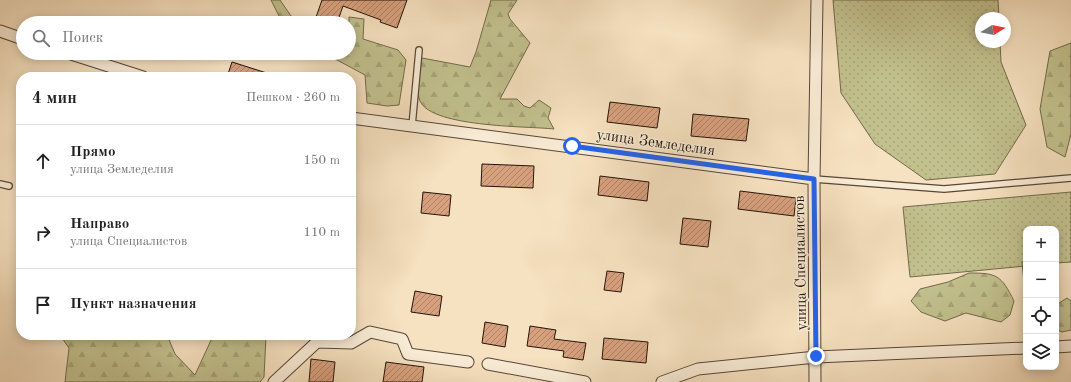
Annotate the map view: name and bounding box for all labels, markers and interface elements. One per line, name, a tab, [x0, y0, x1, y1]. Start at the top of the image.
north arrow	[975, 12, 1011, 48]
search box	[16, 16, 356, 60]
icon: search	[30, 27, 52, 49]
text: Поиск	[62, 31, 103, 46]
text: 4 мин	[32, 90, 77, 107]
text: Пешком · 260 m	[246, 91, 340, 104]
street label: улица Земледелия	[596, 128, 716, 159]
route start	[563, 137, 581, 155]
text: Прямо	[70, 145, 116, 160]
icon: ahead	[32, 150, 54, 172]
text: 150 m	[303, 154, 340, 167]
text: улица Земледелия	[70, 163, 174, 176]
street label: улица Специалистов	[793, 195, 810, 331]
text: Направо	[70, 217, 129, 232]
icon: right	[32, 222, 54, 244]
text: 110 m	[303, 226, 340, 239]
map controls	[1023, 226, 1059, 370]
button: +	[1023, 226, 1059, 262]
text: улица Специалистов	[70, 235, 187, 248]
button: −	[1023, 262, 1059, 298]
icon: arrive	[32, 294, 54, 316]
text: Пункт назначения	[70, 297, 197, 312]
button: locate	[1023, 298, 1059, 334]
button: layers	[1023, 334, 1059, 370]
route end	[807, 347, 825, 365]

